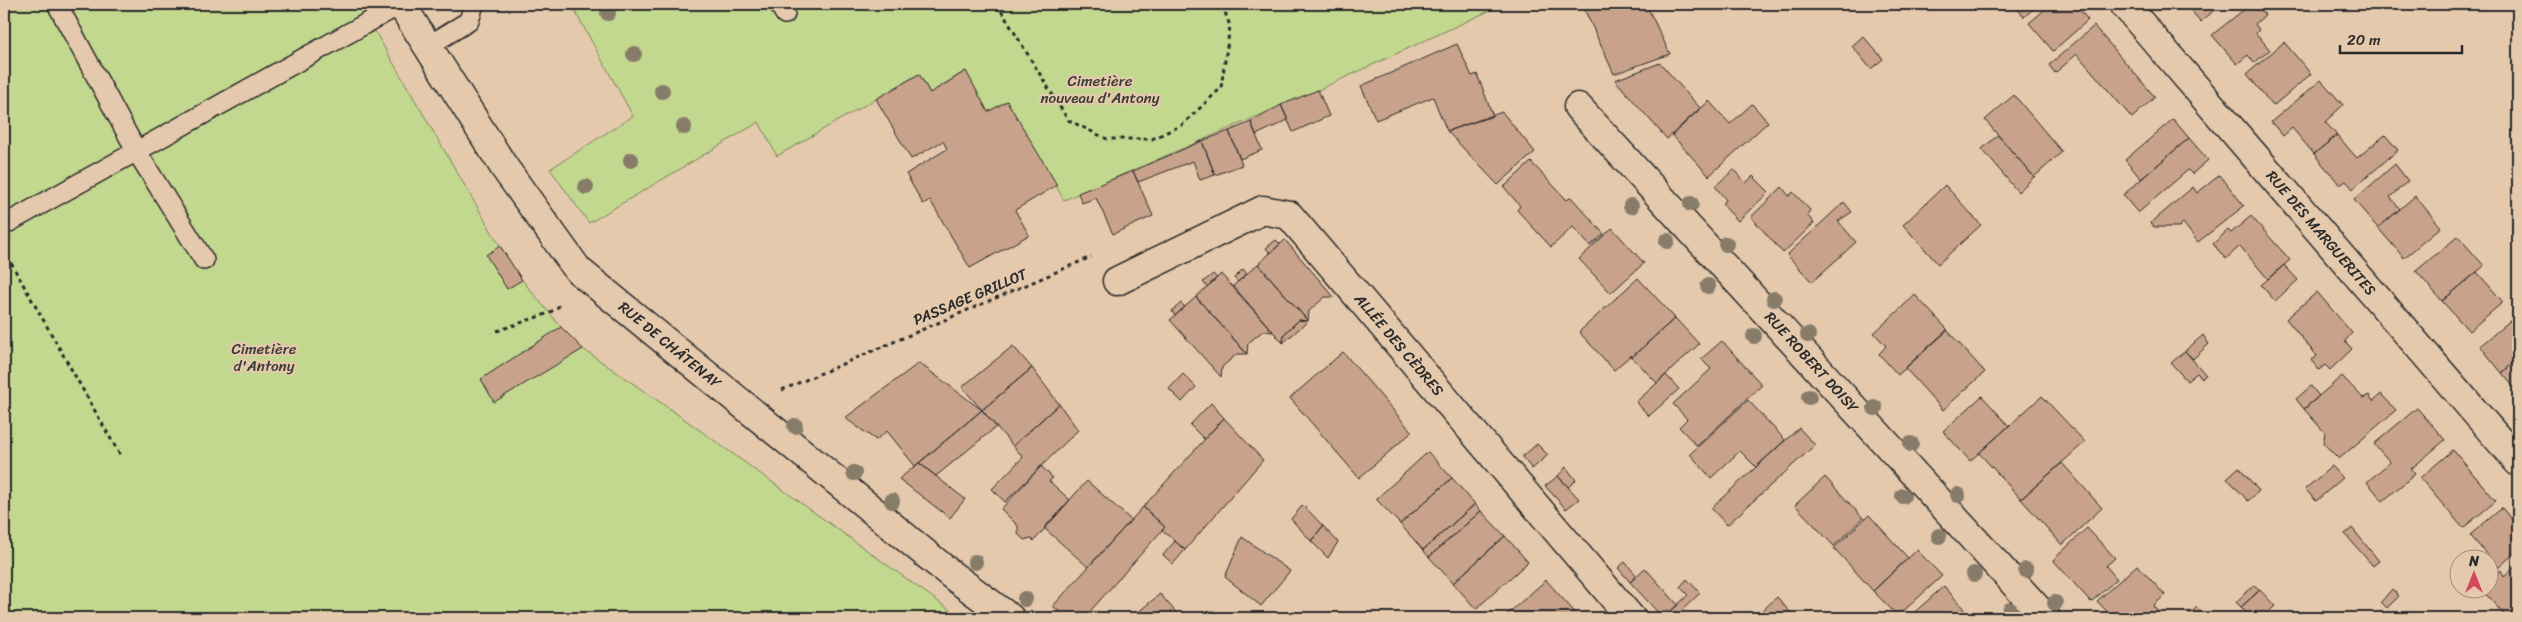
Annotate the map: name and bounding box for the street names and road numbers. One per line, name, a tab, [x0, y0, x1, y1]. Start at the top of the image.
street label: RUE DES MARGUERITES	[2259, 164, 2383, 302]
street label: PASSAGE GRILLOT	[909, 261, 1032, 333]
street label: ALLÉE DES CÈDRES	[1347, 287, 1451, 403]
street label: RUE DE CHÂTENAY	[612, 295, 728, 396]
street label: RUE ROBERT DOISY	[1758, 305, 1866, 419]

